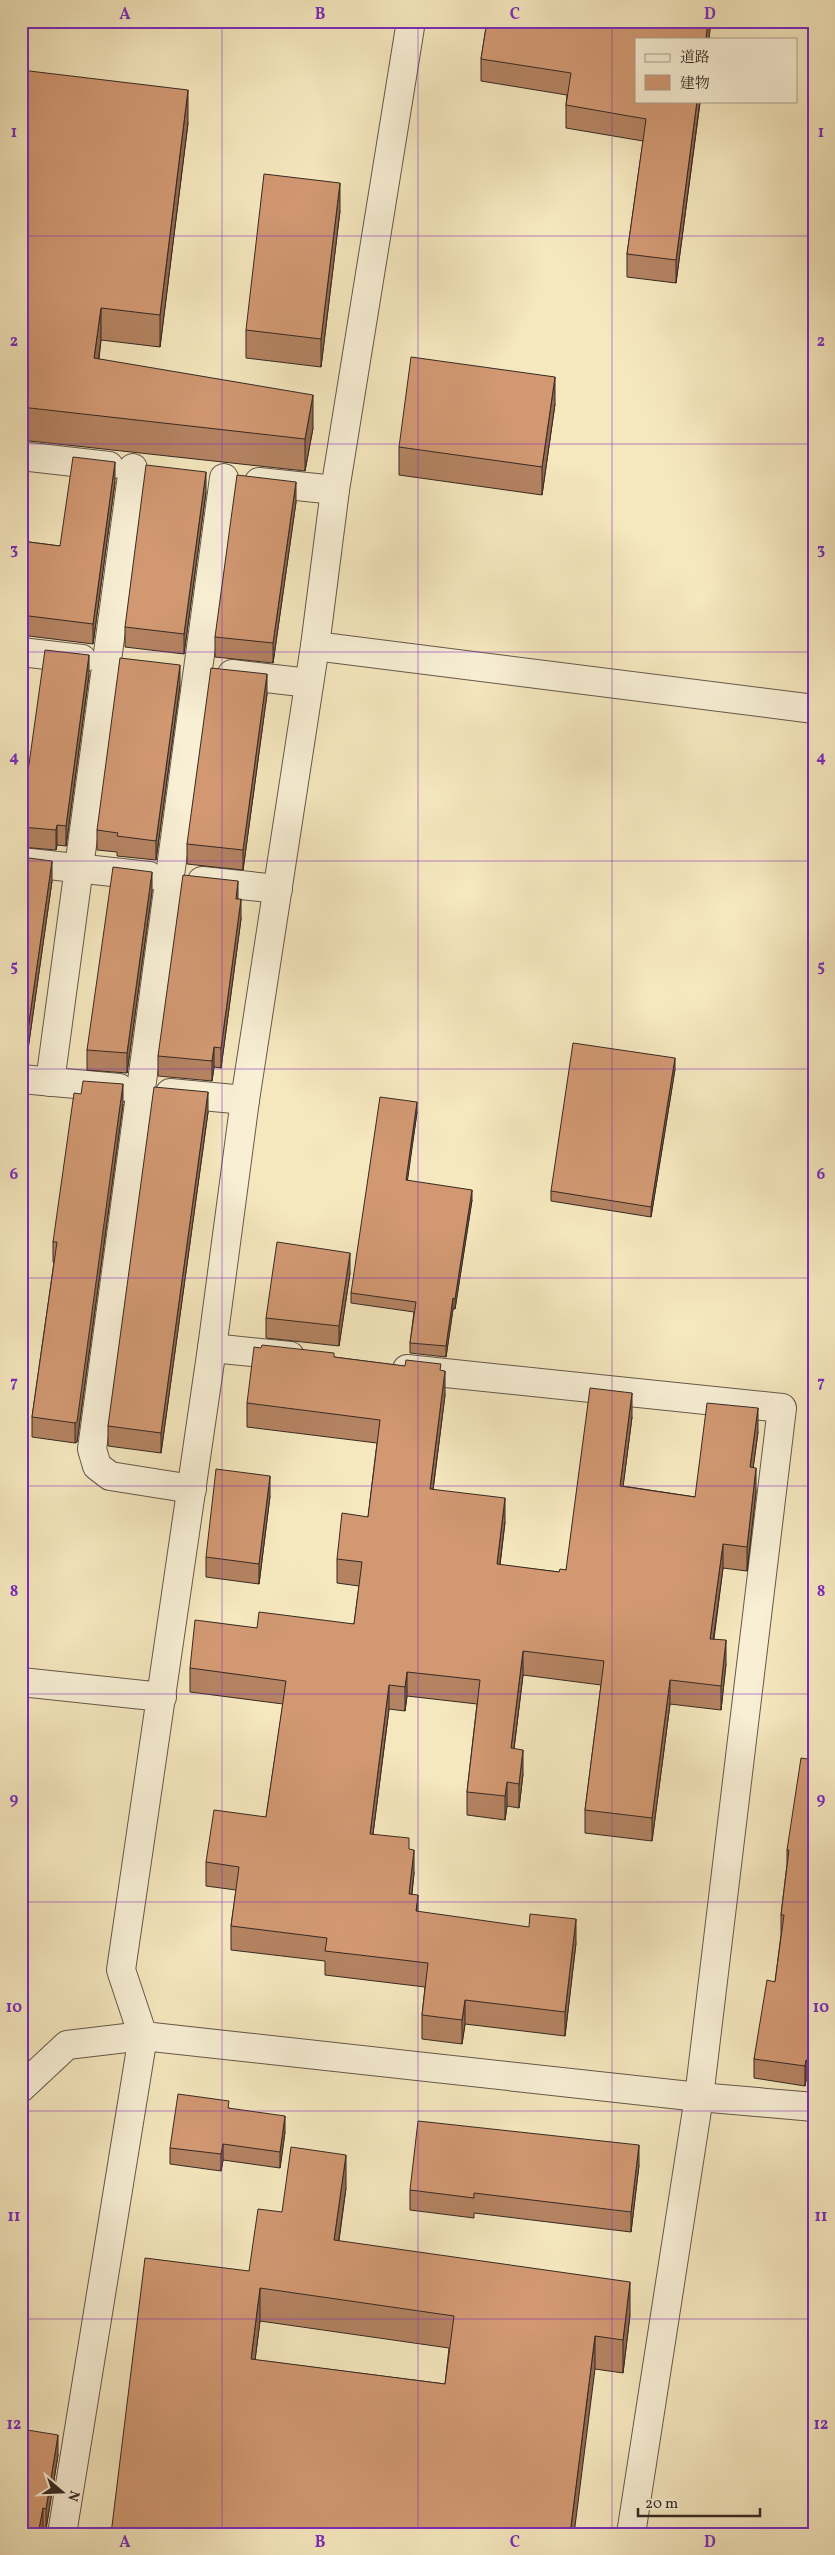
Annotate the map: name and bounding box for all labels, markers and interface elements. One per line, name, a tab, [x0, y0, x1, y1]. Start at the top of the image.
text: A	[119, 4, 131, 26]
text: B	[315, 4, 326, 26]
text: C	[510, 4, 520, 26]
text: D	[704, 4, 716, 26]
legend	[635, 38, 798, 102]
text: 道路	[680, 48, 710, 69]
text: 建物	[680, 74, 710, 95]
text: 1	[11, 122, 17, 144]
text: 1	[818, 122, 824, 144]
text: 2	[10, 331, 18, 353]
text: 2	[817, 331, 825, 353]
text: 3	[10, 539, 18, 561]
text: 3	[817, 539, 825, 561]
text: 4	[9, 747, 19, 769]
text: 4	[816, 747, 826, 769]
text: 5	[10, 956, 18, 978]
text: 5	[817, 956, 825, 978]
text: 6	[10, 1164, 19, 1186]
text: 6	[817, 1164, 826, 1186]
text: 7	[10, 1372, 18, 1394]
text: 7	[817, 1372, 825, 1394]
text: 8	[10, 1581, 18, 1603]
text: 8	[817, 1581, 825, 1603]
text: 9	[10, 1789, 19, 1811]
text: 9	[817, 1789, 826, 1811]
text: 10	[6, 1997, 22, 2019]
text: 10	[813, 1997, 829, 2019]
text: 11	[8, 2206, 20, 2228]
text: 11	[815, 2206, 827, 2228]
text: 12	[7, 2414, 21, 2436]
text: 12	[814, 2414, 828, 2436]
north arrow	[38, 2468, 88, 2518]
scale bar	[638, 2485, 760, 2517]
text: N	[62, 2488, 84, 2504]
text: 20 m	[645, 2494, 678, 2515]
text: A	[119, 2532, 131, 2554]
text: B	[315, 2532, 326, 2554]
text: C	[510, 2532, 520, 2554]
text: D	[704, 2532, 716, 2554]

